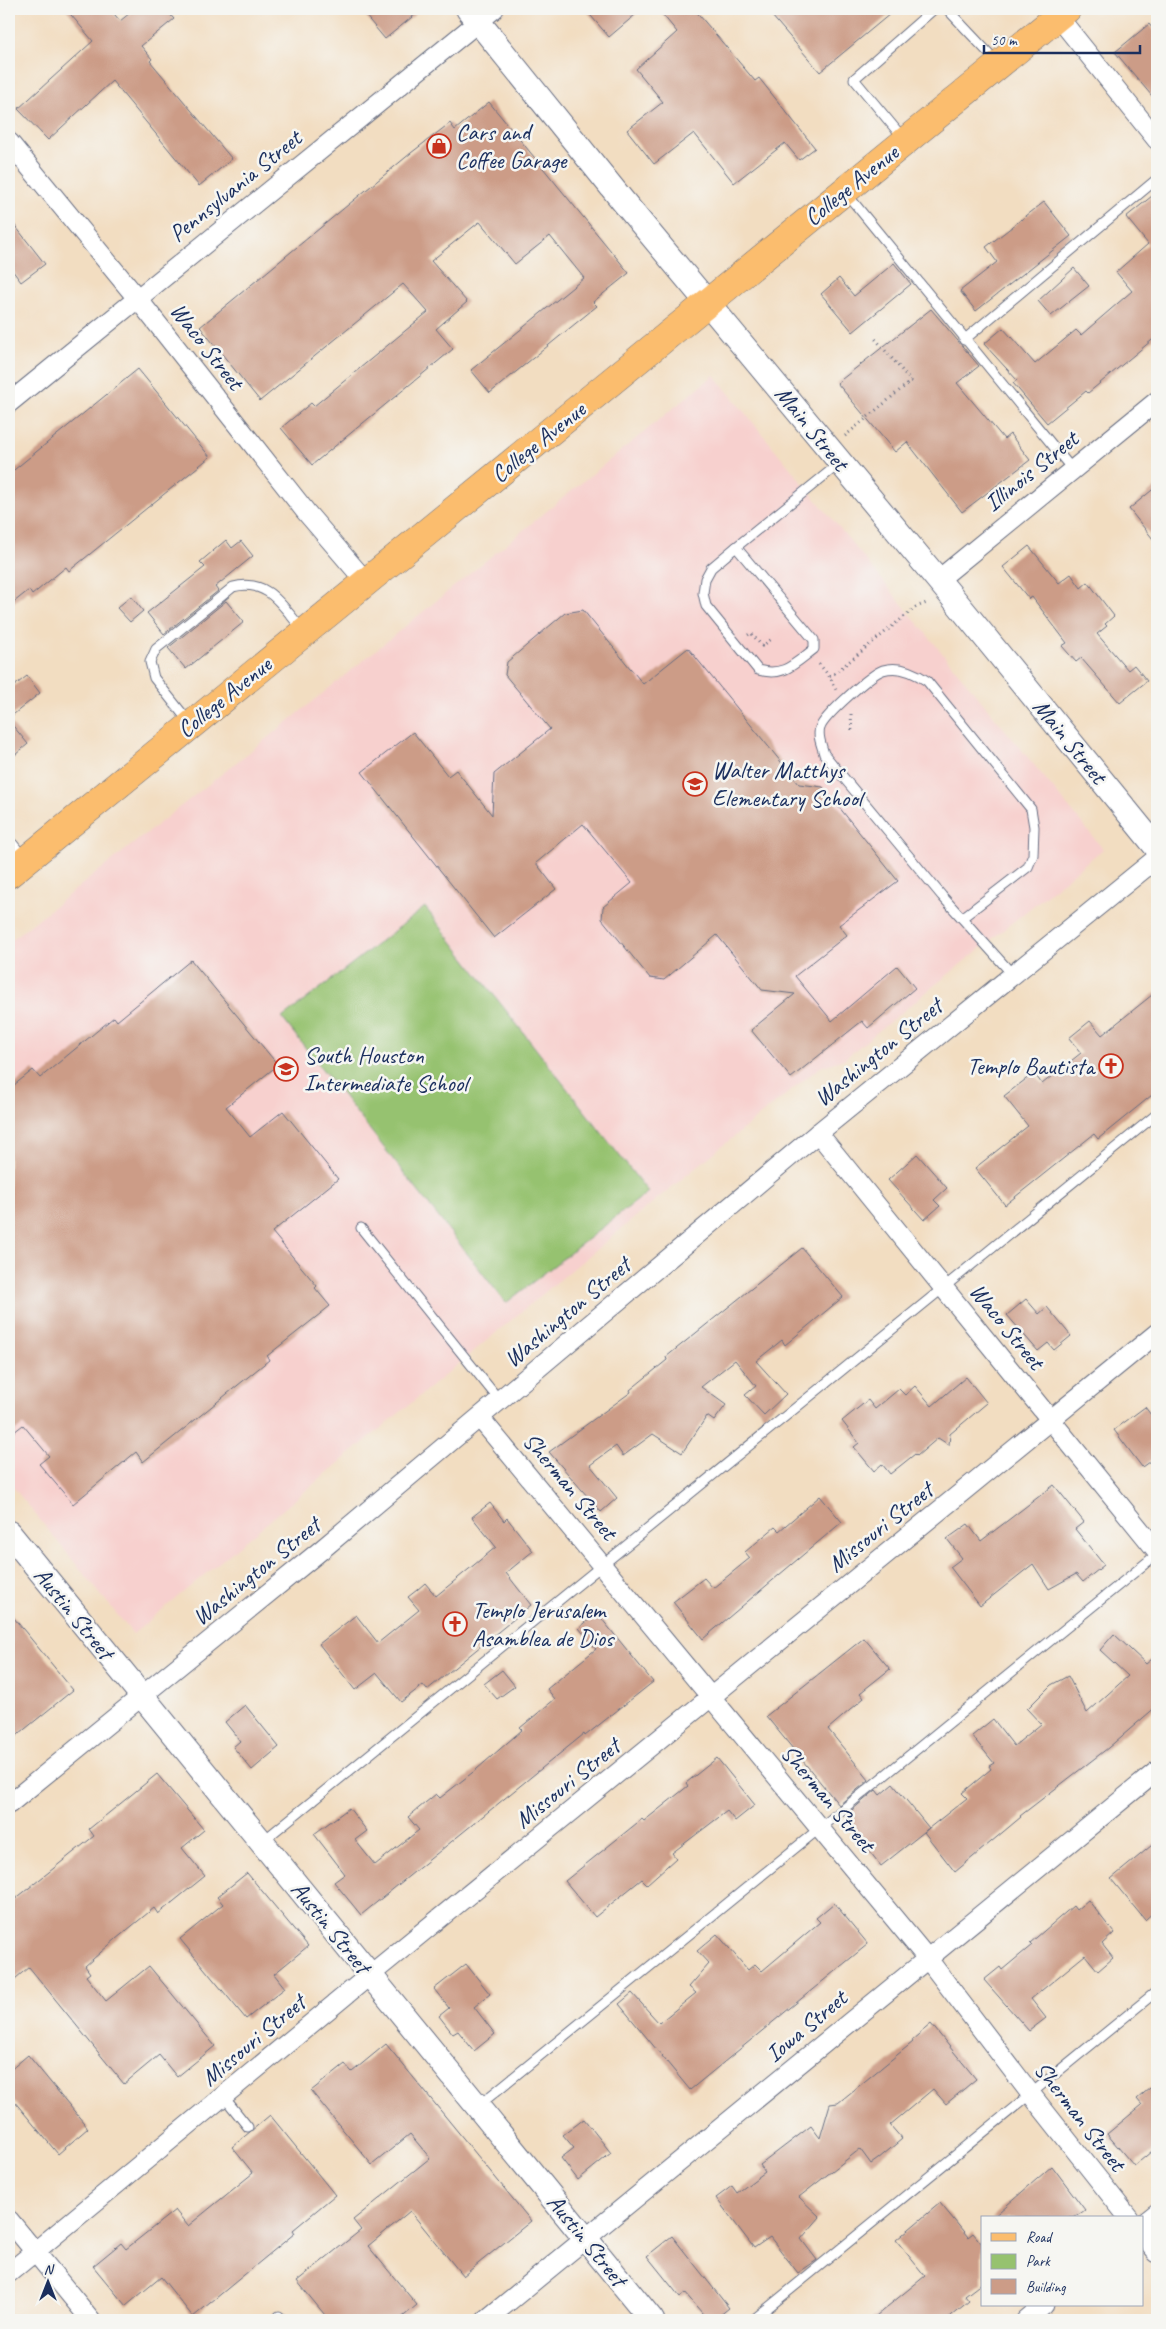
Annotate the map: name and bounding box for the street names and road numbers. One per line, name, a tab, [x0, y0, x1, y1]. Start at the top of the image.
street label: Pennsylvania Street	[163, 122, 309, 249]
street label: College Avenue	[798, 136, 906, 232]
street label: Waco Street	[164, 296, 252, 397]
street label: Main Street	[769, 379, 857, 478]
street label: College Avenue	[485, 393, 593, 489]
street label: Illinois Street	[978, 423, 1086, 518]
street label: College Avenue	[171, 648, 279, 744]
street label: Main Street	[1027, 692, 1115, 791]
street label: Washington Street	[808, 989, 950, 1113]
street label: Washington Street	[498, 1248, 639, 1374]
street label: Waco Street	[963, 1277, 1052, 1377]
street label: Sherman Street	[516, 1426, 625, 1547]
street label: Missouri Street	[821, 1473, 941, 1579]
street label: Washington Street	[186, 1508, 328, 1632]
street label: Austin Street	[28, 1561, 122, 1668]
street label: Missouri Street	[508, 1729, 628, 1835]
street label: Sherman Street	[774, 1738, 883, 1859]
street label: Austin Street	[285, 1875, 379, 1982]
street label: Iowa Street	[759, 1982, 854, 2069]
street label: Missouri Street	[195, 1986, 314, 2092]
street label: Sherman Street	[1028, 2055, 1133, 2179]
street label: Austin Street	[541, 2188, 635, 2295]

